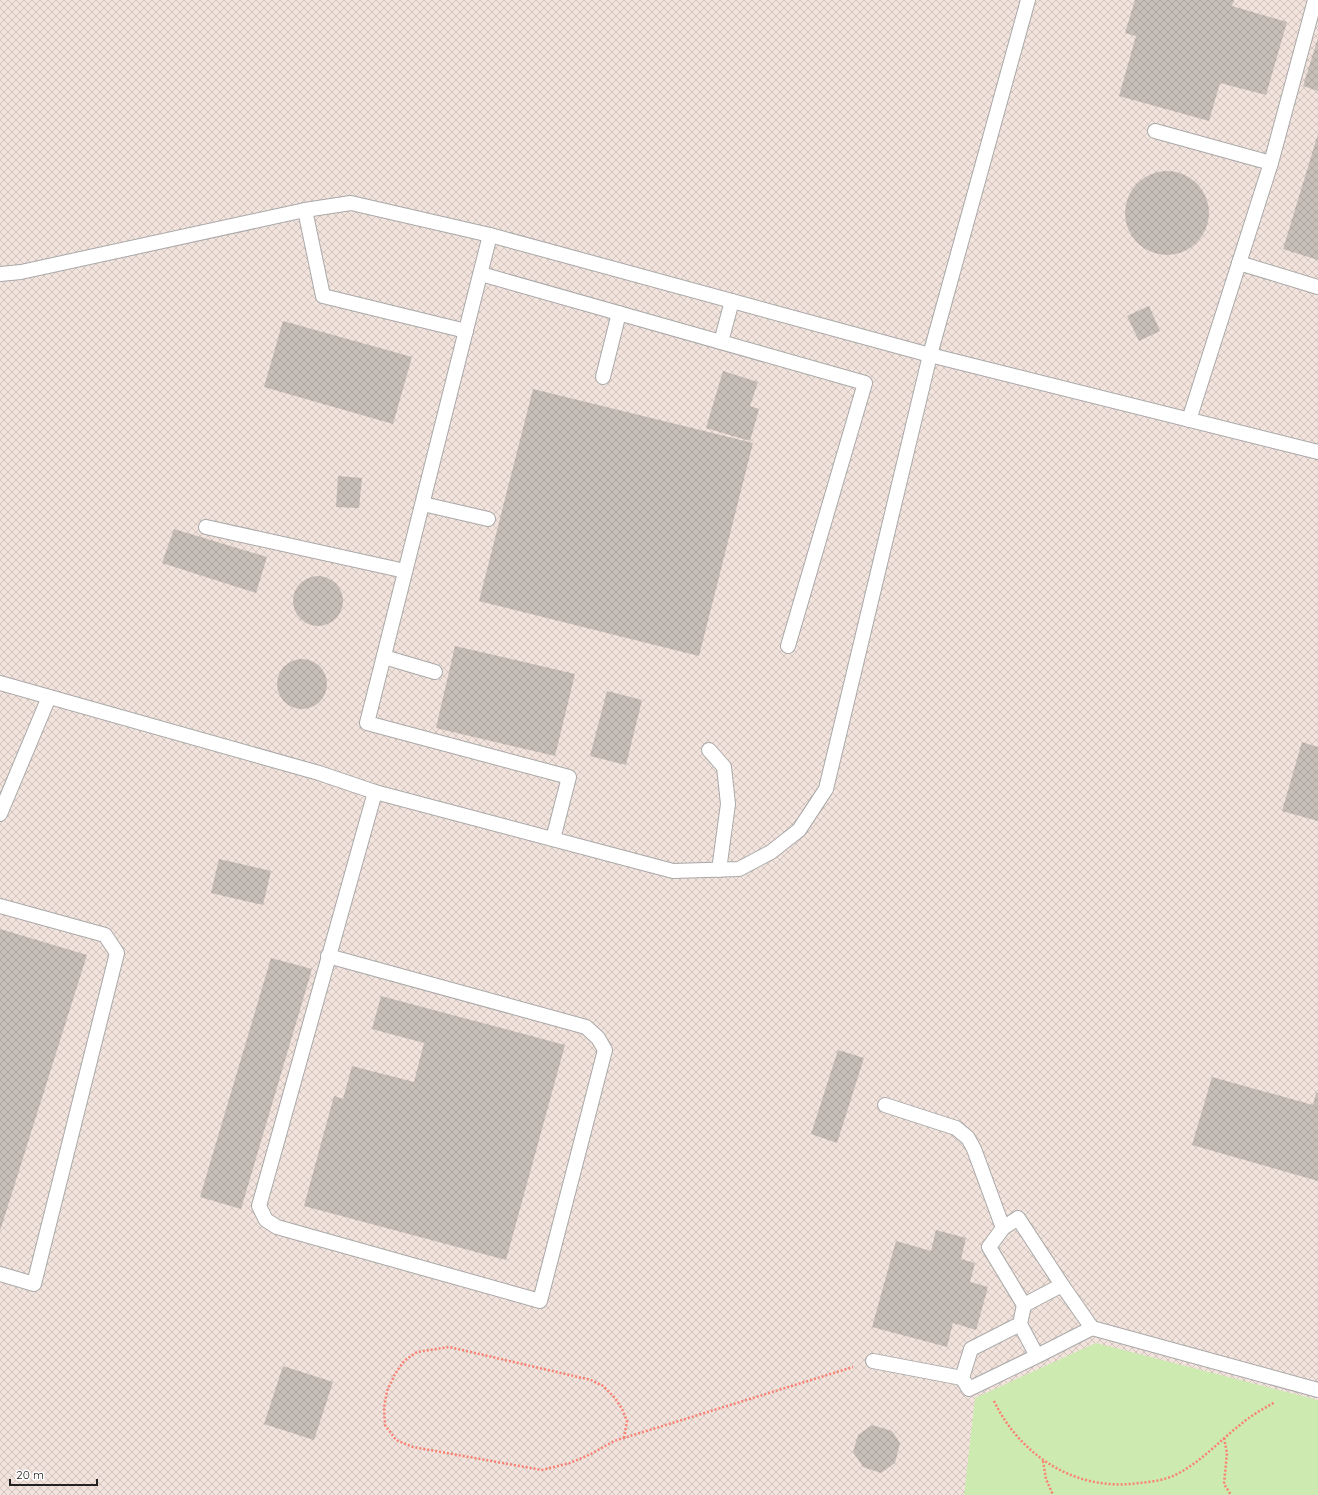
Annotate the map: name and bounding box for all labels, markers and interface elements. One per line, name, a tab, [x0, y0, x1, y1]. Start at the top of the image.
scale bar	[10, 1461, 97, 1487]
text: 20 m	[16, 1467, 44, 1482]

